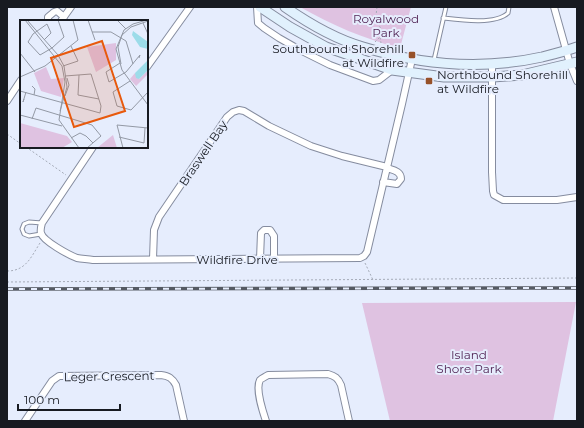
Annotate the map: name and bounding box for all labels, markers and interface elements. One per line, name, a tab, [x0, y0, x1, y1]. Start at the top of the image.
park label: Royalwood Park	[353, 11, 419, 40]
inset map	[20, 20, 148, 148]
place label: Southbound Shorehill at Wildfire	[272, 41, 404, 70]
marker: Southbound Shorehill at Wildfire	[407, 50, 417, 60]
place label: Northbound Shorehill at Wildfire	[437, 67, 568, 96]
marker: Northbound Shorehill at Wildfire	[424, 76, 434, 86]
street label: Braswell Bay	[176, 117, 231, 189]
street label: Wildfire Drive	[196, 252, 278, 267]
park label: Island Shore Park	[436, 347, 503, 376]
street label: Leger Crescent	[63, 368, 155, 384]
scale bar	[18, 386, 120, 412]
text: 100 m	[24, 392, 60, 407]

